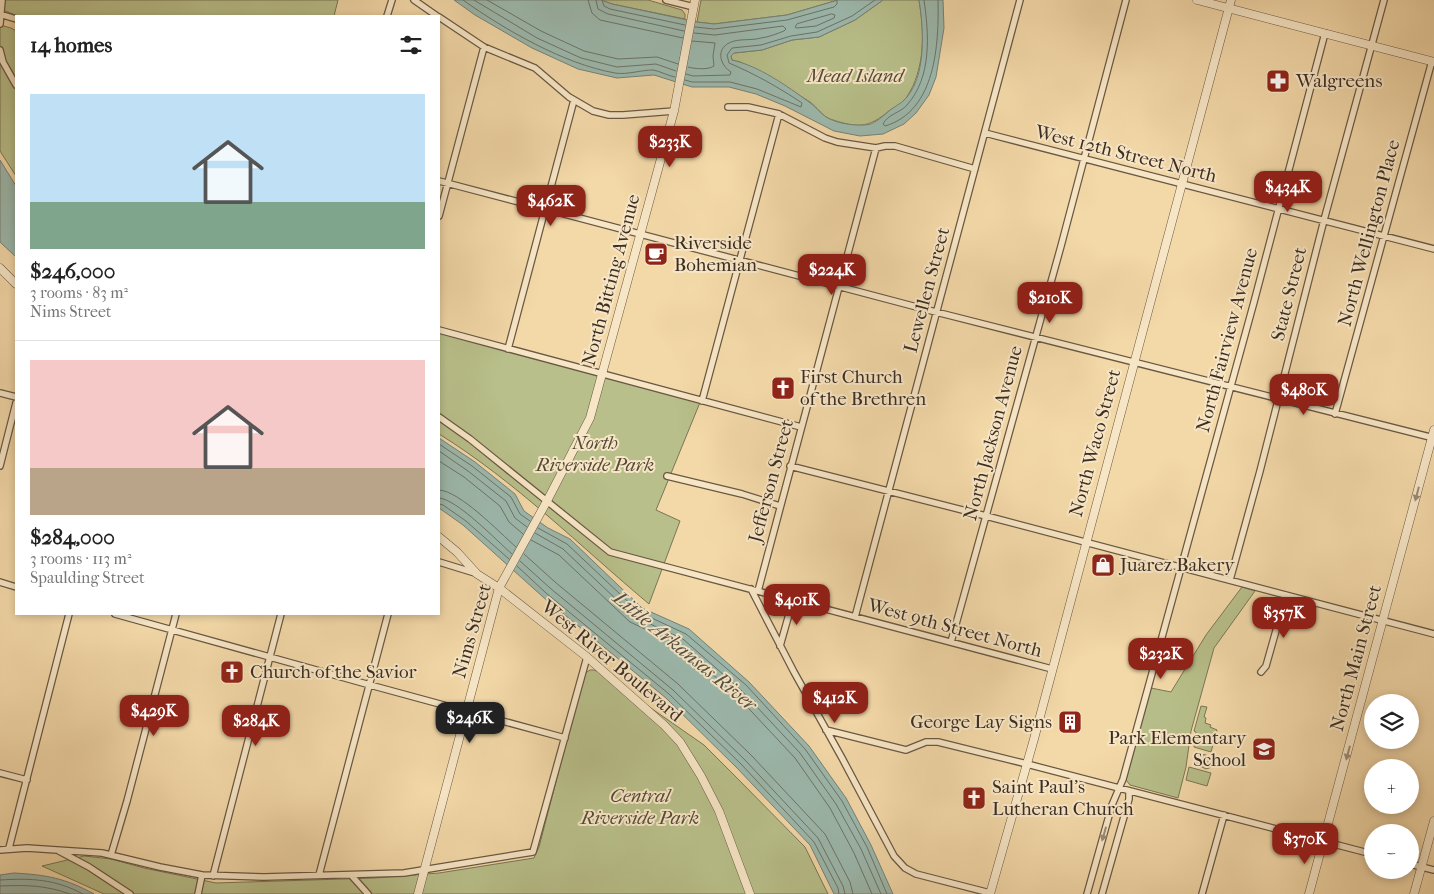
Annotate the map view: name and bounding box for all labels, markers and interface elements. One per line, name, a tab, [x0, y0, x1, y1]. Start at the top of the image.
icon: filters	[397, 31, 425, 59]
text: 14 homes	[30, 33, 112, 57]
park label: Mead Island	[805, 65, 905, 87]
pharmacy icon: Walgreens	[1265, 68, 1291, 94]
place label: Walgreens	[1295, 70, 1382, 92]
street label: West 12th Street North	[1032, 121, 1219, 187]
pin: $233K	[635, 126, 705, 168]
icon: home	[183, 127, 273, 217]
text: $233K	[649, 132, 691, 151]
street label: North Wellington Place	[1333, 137, 1405, 329]
pin: $434K	[1253, 170, 1323, 213]
text: $434K	[1265, 177, 1311, 196]
pin: $462K	[516, 184, 586, 227]
text: $462K	[528, 191, 574, 210]
street label: North Bitting Avenue	[577, 192, 645, 368]
street label: Lewellen Street	[900, 225, 954, 355]
place label: Riverside Bohemian	[674, 232, 757, 276]
cafe icon: Riverside Bohemian	[643, 241, 669, 267]
street label: State Street	[1267, 245, 1311, 343]
street label: North Fairview Avenue	[1192, 246, 1262, 434]
pin: $224K	[797, 254, 867, 296]
text: $246,000	[30, 259, 115, 283]
text: $224K	[809, 260, 855, 279]
pin: $210K	[1015, 282, 1085, 324]
text: 3 rooms · 83 m²	[30, 283, 128, 302]
text: $210K	[1028, 288, 1072, 307]
text: Nims Street	[30, 302, 112, 321]
street label: North Jackson Avenue	[959, 343, 1027, 523]
place label: First Church of the Brethren	[800, 366, 926, 410]
street label: North Waco Street	[1065, 367, 1125, 519]
pin: $480K	[1269, 374, 1339, 416]
church icon: First Church of the Brethren	[770, 375, 796, 401]
text: $480K	[1281, 380, 1327, 399]
icon: home	[183, 392, 273, 482]
street label: Jefferson Street	[743, 417, 798, 547]
park label: North Riverside Park	[534, 432, 654, 476]
one-way arrow	[1413, 487, 1421, 502]
text: $284,000	[30, 525, 115, 549]
text: 3 rooms · 113 m²	[30, 549, 131, 568]
shop icon: Juarez Bakery	[1090, 552, 1116, 578]
place label: Juarez Bakery	[1118, 554, 1235, 576]
text: Spaulding Street	[30, 568, 145, 587]
street label: Nims Street	[448, 581, 496, 681]
street label: North Main Street	[1326, 582, 1386, 733]
pin: $401K	[762, 584, 832, 626]
water label: Little Arkansas River	[607, 585, 763, 717]
text: $401K	[775, 590, 819, 609]
street label: West 9th Street North	[864, 594, 1045, 662]
street label: West River Boulevard	[536, 595, 688, 727]
pin: $357K	[1249, 596, 1319, 639]
text: $357K	[1263, 603, 1305, 622]
pin: $232K	[1126, 638, 1196, 680]
text: $232K	[1139, 644, 1183, 663]
church icon: Church of the Savior	[219, 659, 245, 685]
place label: Church of the Savior	[250, 661, 417, 683]
pin: $412K	[800, 682, 870, 724]
text: $412K	[813, 688, 857, 707]
pin: $429K	[119, 694, 189, 737]
map controls	[1364, 694, 1419, 879]
button: layers	[1364, 694, 1419, 749]
text: $429K	[131, 701, 177, 720]
pin: $246K	[435, 702, 505, 744]
pin: $284K	[221, 704, 291, 747]
text: $246K	[447, 708, 493, 727]
building icon: George Lay Signs	[1057, 709, 1083, 735]
text: $284K	[233, 711, 279, 730]
place label: George Lay Signs	[910, 711, 1052, 733]
place label: Park Elementary School	[1108, 727, 1247, 771]
school or university icon: Park Elementary School	[1251, 736, 1277, 762]
one-way arrow	[1344, 745, 1352, 760]
button: +	[1364, 759, 1419, 814]
place label: Saint Paul's Lutheran Church	[992, 776, 1134, 820]
park label: Central Riverside Park	[579, 785, 699, 829]
church icon: Saint Paul's Lutheran Church	[961, 785, 987, 811]
pin: $370K	[1270, 822, 1340, 865]
button: −	[1364, 824, 1419, 879]
one-way arrow	[1100, 826, 1108, 841]
text: $370K	[1283, 829, 1327, 848]

